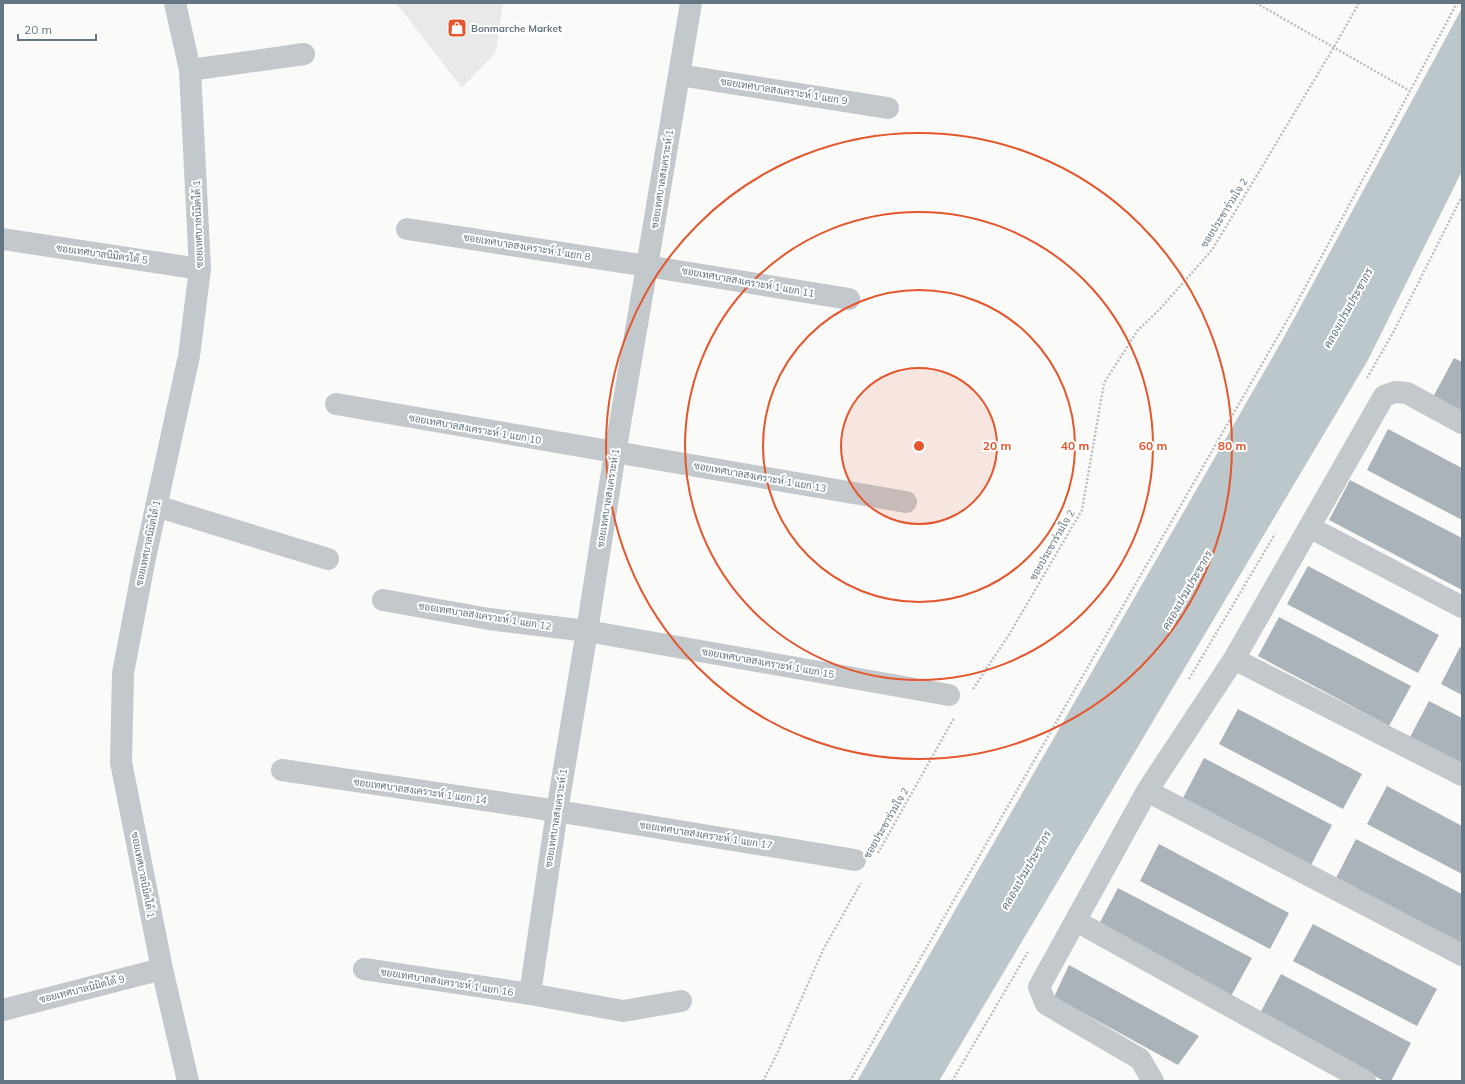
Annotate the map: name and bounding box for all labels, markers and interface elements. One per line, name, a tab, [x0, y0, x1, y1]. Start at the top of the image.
scale bar	[18, 16, 96, 42]
shop icon: Bonmarche Market	[446, 17, 468, 39]
text: 20 m	[24, 22, 52, 37]
place label: Bonmarche Market	[471, 22, 562, 35]
street label: ซอยเทศบาลสงเคราะห์ 1 แยก 9	[720, 74, 849, 107]
street label: ซอยเทศบาลสงเคราะห์ 1	[647, 128, 676, 229]
street label: ซอยประชาร่วมใจ 2	[1197, 176, 1251, 250]
street label: ซอยเทศบาลนิมิตใต้ 1	[190, 180, 206, 268]
street label: ซอยเทศบาลสงเคราะห์ 1 แยก 8	[463, 230, 592, 263]
street label: ซอยเทศบาลนิมิตรใต้ 5	[55, 241, 149, 267]
street label: ซอยเทศบาลสงเคราะห์ 1 แยก 11	[681, 263, 816, 300]
water label: คลองเปรมประชากร	[1320, 265, 1376, 350]
street label: ซอยเทศบาลสงเคราะห์ 1 แยก 10	[408, 410, 543, 447]
text: 20 m	[983, 438, 1011, 453]
text: 40 m	[1061, 438, 1089, 453]
text: 60 m	[1139, 438, 1167, 453]
text: 80 m	[1218, 438, 1246, 453]
centre of rings	[912, 439, 926, 453]
street label: ซอยเทศบาลสงเคราะห์ 1	[593, 447, 622, 548]
street label: ซอยเทศบาลสงเคราะห์ 1 แยก 13	[693, 458, 828, 495]
street label: ซอยเทศบาลนิมิตใต้ 1	[133, 499, 163, 587]
street label: ซอยประชาร่วมใจ 2	[1027, 507, 1077, 583]
water label: คลองเปรมประชากร	[1159, 547, 1216, 632]
street label: ซอยเทศบาลสงเคราะห์ 1 แยก 12	[418, 598, 553, 633]
street label: ซอยเทศบาลสงเคราะห์ 1 แยก 15	[701, 644, 836, 681]
street label: ซอยเทศบาลสงเคราะห์ 1	[541, 767, 570, 868]
street label: ซอยเทศบาลสงเคราะห์ 1 แยก 14	[352, 774, 488, 807]
street label: ซอยประชาร่วมใจ 2	[861, 785, 911, 861]
street label: ซอยเทศบาลสงเคราะห์ 1 แยก 17	[639, 817, 774, 852]
water label: คลองเปรมประชากร	[998, 827, 1055, 912]
street label: ซอยเทศบาลนิมิตใต้ 1	[128, 831, 158, 919]
street label: ซอยเทศบาลสงเคราะห์ 1 แยก 16	[380, 964, 515, 999]
street label: ซอยเทศบาลนิมิตใต้ 9	[38, 972, 126, 1006]

